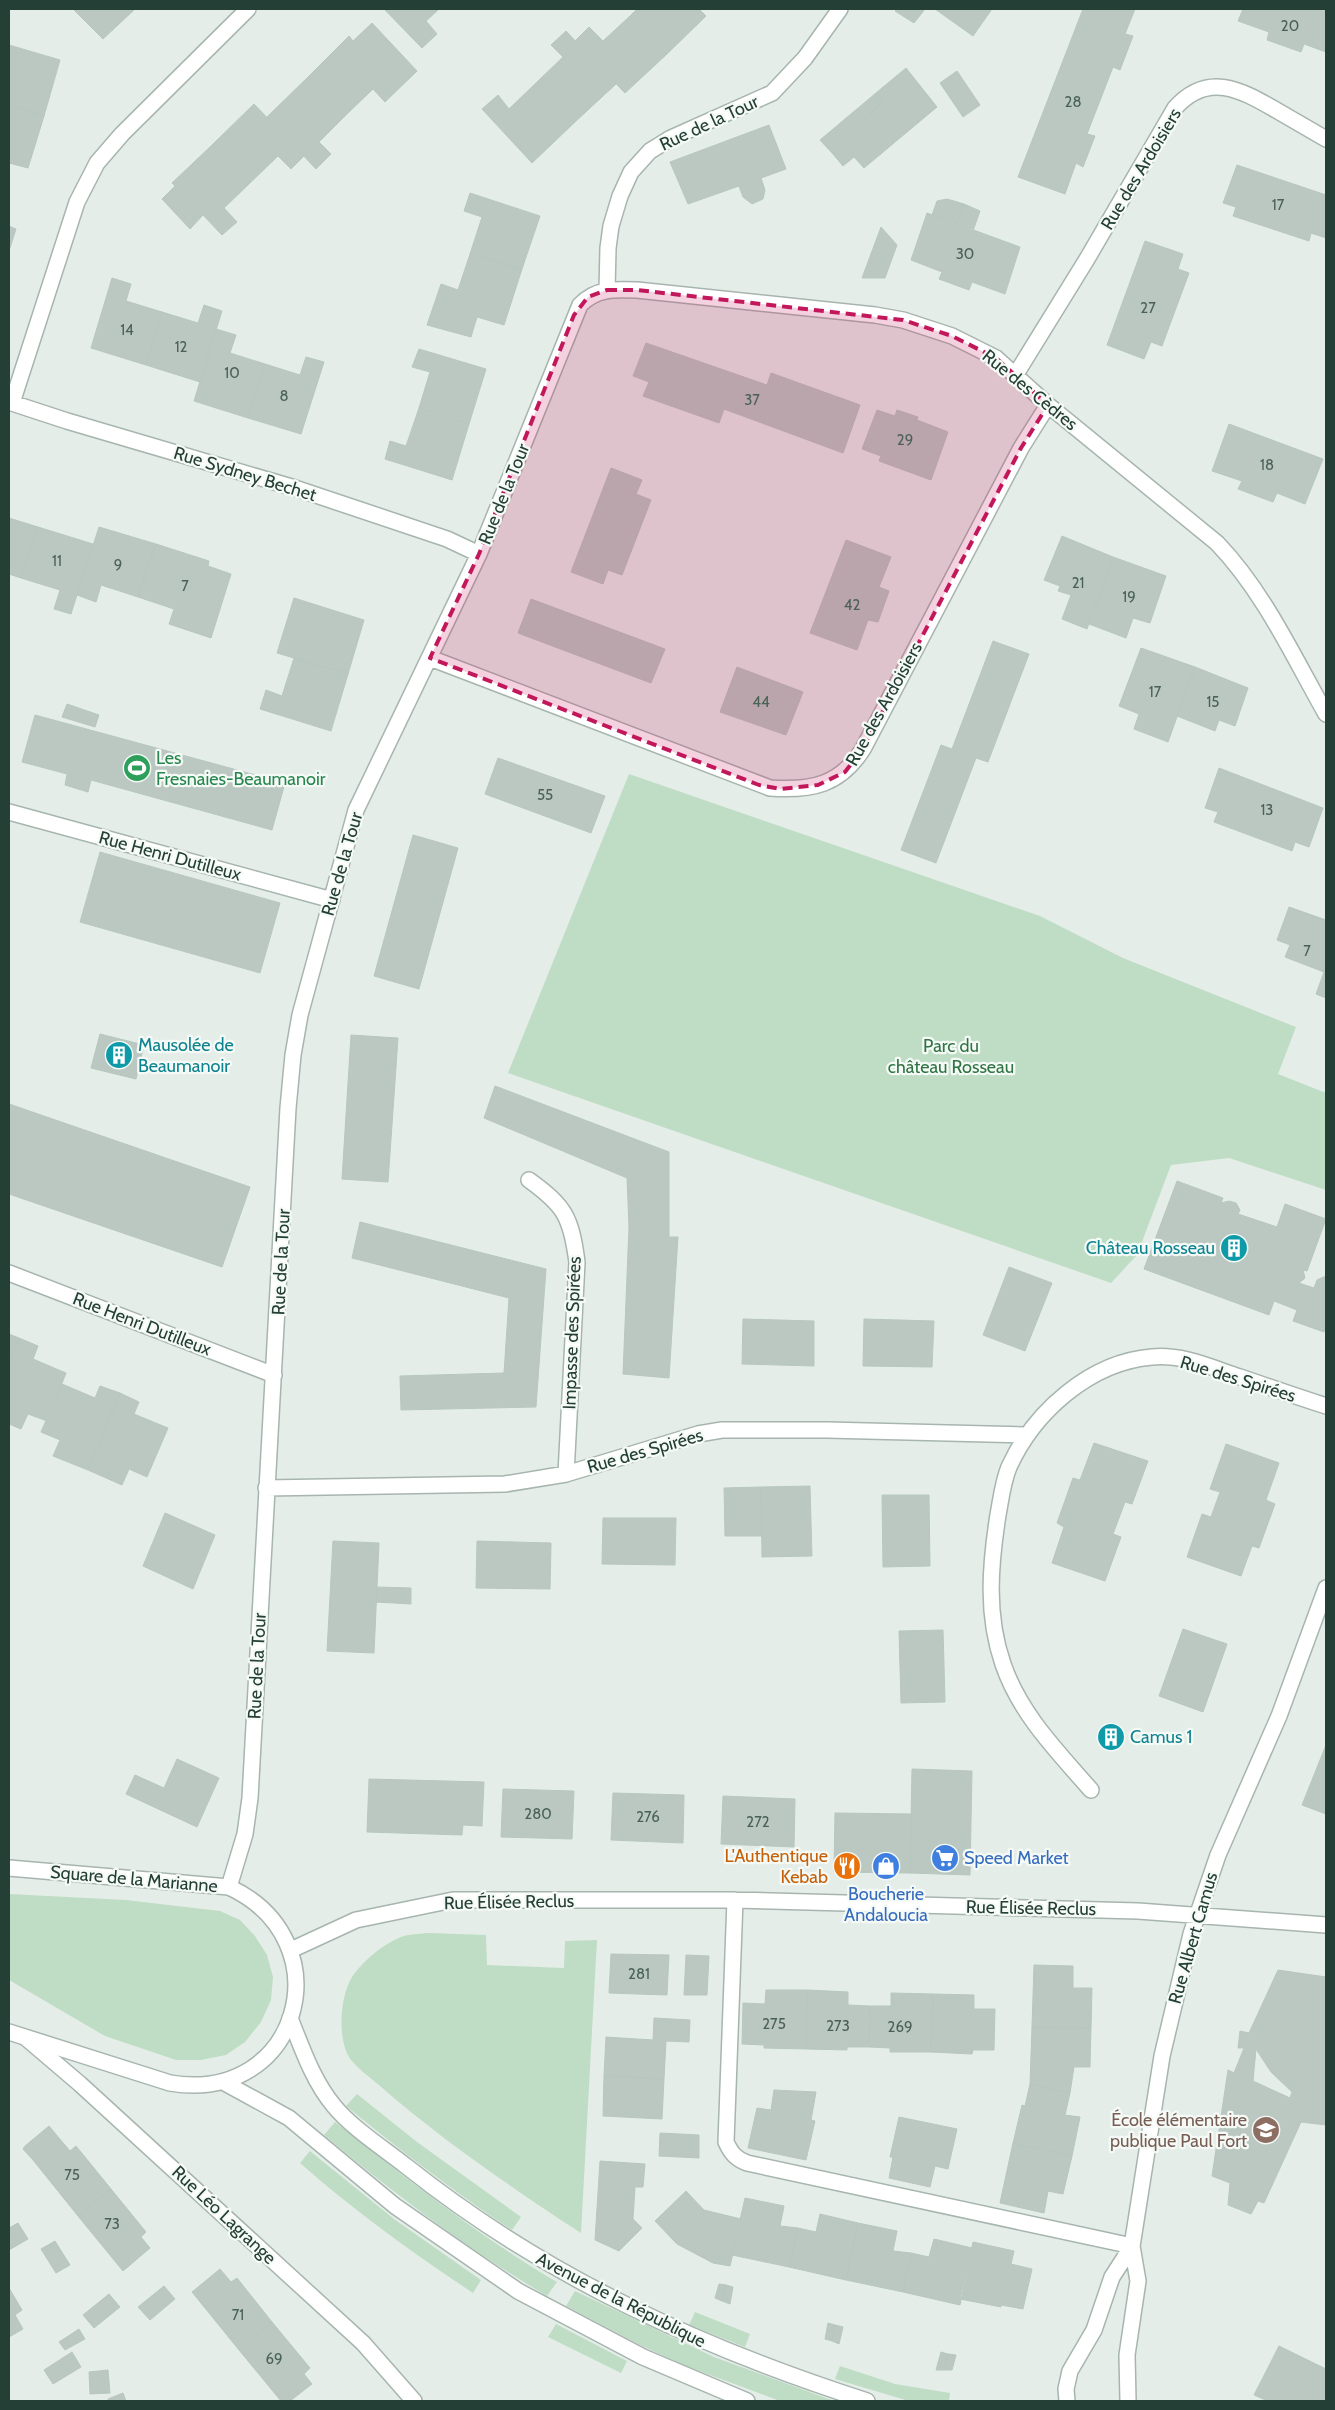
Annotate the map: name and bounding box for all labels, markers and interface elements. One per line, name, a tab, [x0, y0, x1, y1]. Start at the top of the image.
house number: 20	[1281, 17, 1299, 35]
street label: Rue de la Tour	[656, 90, 762, 156]
house number: 28	[1065, 93, 1081, 111]
street label: Rue des Ardoisiers	[1096, 104, 1186, 234]
house number: 17	[1272, 196, 1285, 214]
house number: 30	[956, 245, 974, 263]
house number: 27	[1140, 299, 1156, 317]
house number: 14	[120, 321, 134, 339]
house number: 12	[175, 338, 188, 356]
street label: Rue des Cèdres	[978, 345, 1082, 435]
house number: 10	[224, 364, 240, 382]
house number: 8	[279, 387, 289, 405]
house number: 37	[744, 391, 760, 409]
house number: 29	[897, 431, 913, 449]
street label: Rue de la Tour	[474, 440, 534, 548]
street label: Rue Sydney Bechet	[171, 442, 319, 506]
house number: 18	[1260, 456, 1274, 474]
house number: 11	[52, 552, 62, 570]
house number: 9	[114, 556, 122, 574]
house number: 21	[1072, 574, 1084, 592]
house number: 7	[181, 577, 189, 595]
house number: 19	[1122, 588, 1136, 606]
house number: 42	[844, 596, 860, 614]
street label: Rue des Ardoisiers	[841, 638, 927, 770]
house number: 17	[1149, 683, 1162, 701]
house number: 44	[752, 693, 770, 711]
house number: 15	[1206, 693, 1220, 711]
place label: Les Fresnaies-Beaumanoir	[156, 747, 326, 790]
sports icon: Les Fresnaies-Beaumanoir	[122, 753, 152, 783]
house number: 55	[537, 786, 553, 804]
house number: 13	[1260, 801, 1274, 819]
street label: Rue de la Tour	[317, 809, 367, 918]
street label: Rue Henri Dutilleux	[96, 826, 244, 886]
house number: 7	[1303, 942, 1311, 960]
place label: Mausolée de Beaumanoir	[138, 1034, 234, 1077]
park label: Parc du château Rosseau	[888, 1035, 1014, 1078]
building icon: Mausolée de Beaumanoir	[104, 1040, 134, 1070]
street label: Rue de la Tour	[267, 1208, 295, 1316]
building icon: Château Rosseau	[1219, 1233, 1249, 1263]
place label: Château Rosseau	[1086, 1237, 1215, 1259]
street label: Impasse des Spirées	[558, 1256, 586, 1410]
street label: Rue Henri Dutilleux	[70, 1287, 215, 1361]
street label: Rue des Spirées	[1178, 1351, 1298, 1407]
street label: Rue des Spirées	[584, 1424, 706, 1478]
street label: Rue de la Tour	[243, 1612, 271, 1720]
building icon: Camus 1	[1096, 1722, 1126, 1752]
place label: Camus 1	[1130, 1726, 1192, 1748]
house number: 280	[524, 1805, 552, 1823]
house number: 276	[636, 1808, 660, 1826]
house number: 272	[746, 1813, 770, 1831]
supermarket icon: Speed Market	[930, 1843, 960, 1873]
place label: L'Authentique Kebab	[724, 1845, 828, 1888]
place label: Speed Market	[964, 1847, 1069, 1869]
restaurant icon: L'Authentique Kebab	[832, 1851, 862, 1881]
shop icon: Boucherie Andaloucia	[871, 1851, 901, 1881]
street label: Square de la Marianne	[49, 1861, 219, 1897]
street label: Rue Albert Camus	[1164, 1870, 1222, 2006]
place label: Boucherie Andaloucia	[844, 1883, 928, 1926]
street label: Rue Élisée Reclus	[444, 1890, 574, 1914]
street label: Rue Élisée Reclus	[966, 1896, 1096, 1920]
house number: 281	[628, 1965, 650, 1983]
house number: 275	[762, 2015, 786, 2033]
house number: 273	[826, 2017, 850, 2035]
house number: 269	[888, 2018, 912, 2036]
place label: École élémentaire publique Paul Fort	[1110, 2109, 1247, 2152]
school or university icon: École élémentaire publique Paul Fort	[1251, 2115, 1281, 2145]
street label: Rue Léo Lagrange	[167, 2161, 281, 2269]
house number: 75	[64, 2166, 80, 2184]
house number: 73	[104, 2215, 120, 2233]
street label: Avenue de la République	[533, 2248, 709, 2352]
house number: 71	[232, 2306, 244, 2324]
house number: 69	[265, 2350, 283, 2368]

